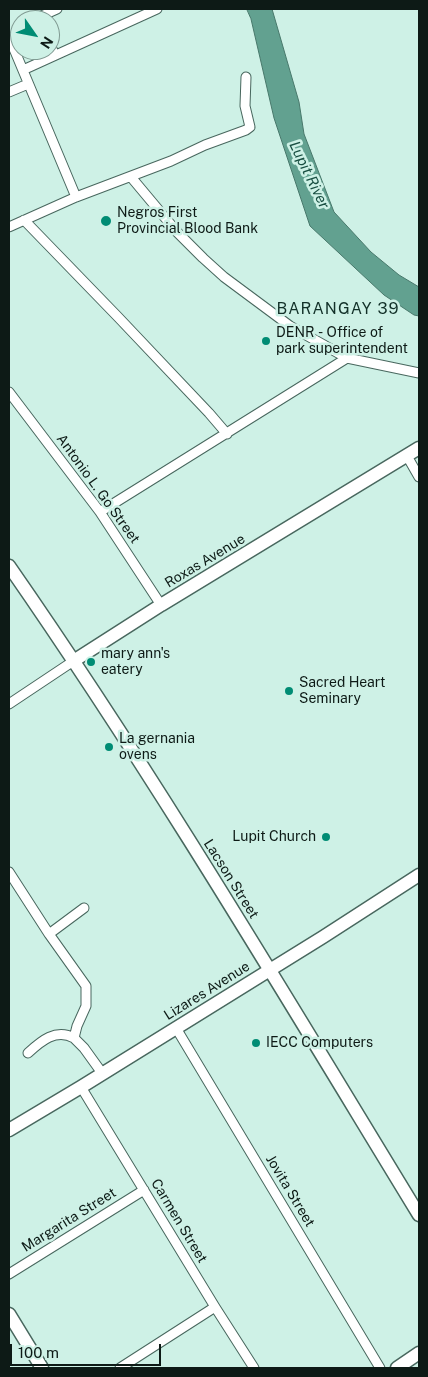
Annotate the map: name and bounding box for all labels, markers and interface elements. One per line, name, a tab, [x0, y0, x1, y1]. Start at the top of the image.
north arrow	[10, 10, 60, 60]
text: N	[37, 34, 56, 52]
water label: Lupit River	[285, 138, 333, 212]
place label: Negros First Provincial Blood Bank	[117, 205, 258, 238]
marker: Negros First Provincial Blood Bank	[99, 214, 113, 228]
district label: BARANGAY 39	[275, 299, 401, 319]
place label: DENR - Office of park superintendent	[276, 325, 408, 358]
marker: DENR - Office of park superintendent	[260, 335, 272, 347]
street label: Antonio L. Go Street	[53, 431, 143, 547]
street label: Roxas Avenue	[162, 530, 248, 592]
place label: mary ann's eatery	[101, 646, 170, 679]
marker: mary ann's eatery	[85, 656, 97, 668]
place label: Sacred Heart Seminary	[299, 675, 386, 708]
marker: Sacred Heart Seminary	[283, 685, 295, 697]
place label: La gernania ovens	[119, 731, 195, 764]
marker: La gernania ovens	[103, 741, 115, 753]
place label: Lupit Church	[232, 829, 316, 845]
marker: Lupit Church	[320, 831, 332, 843]
street label: Lacson Street	[200, 836, 262, 922]
street label: Lizares Avenue	[161, 958, 253, 1024]
place label: IECC Computers	[266, 1035, 373, 1051]
marker: IECC Computers	[250, 1037, 262, 1049]
street label: Jovita Street	[262, 1152, 318, 1230]
street label: Carmen Street	[147, 1176, 211, 1266]
street label: Margarita Street	[19, 1184, 119, 1256]
scale bar	[12, 1334, 164, 1366]
text: 100 m	[18, 1344, 59, 1361]

